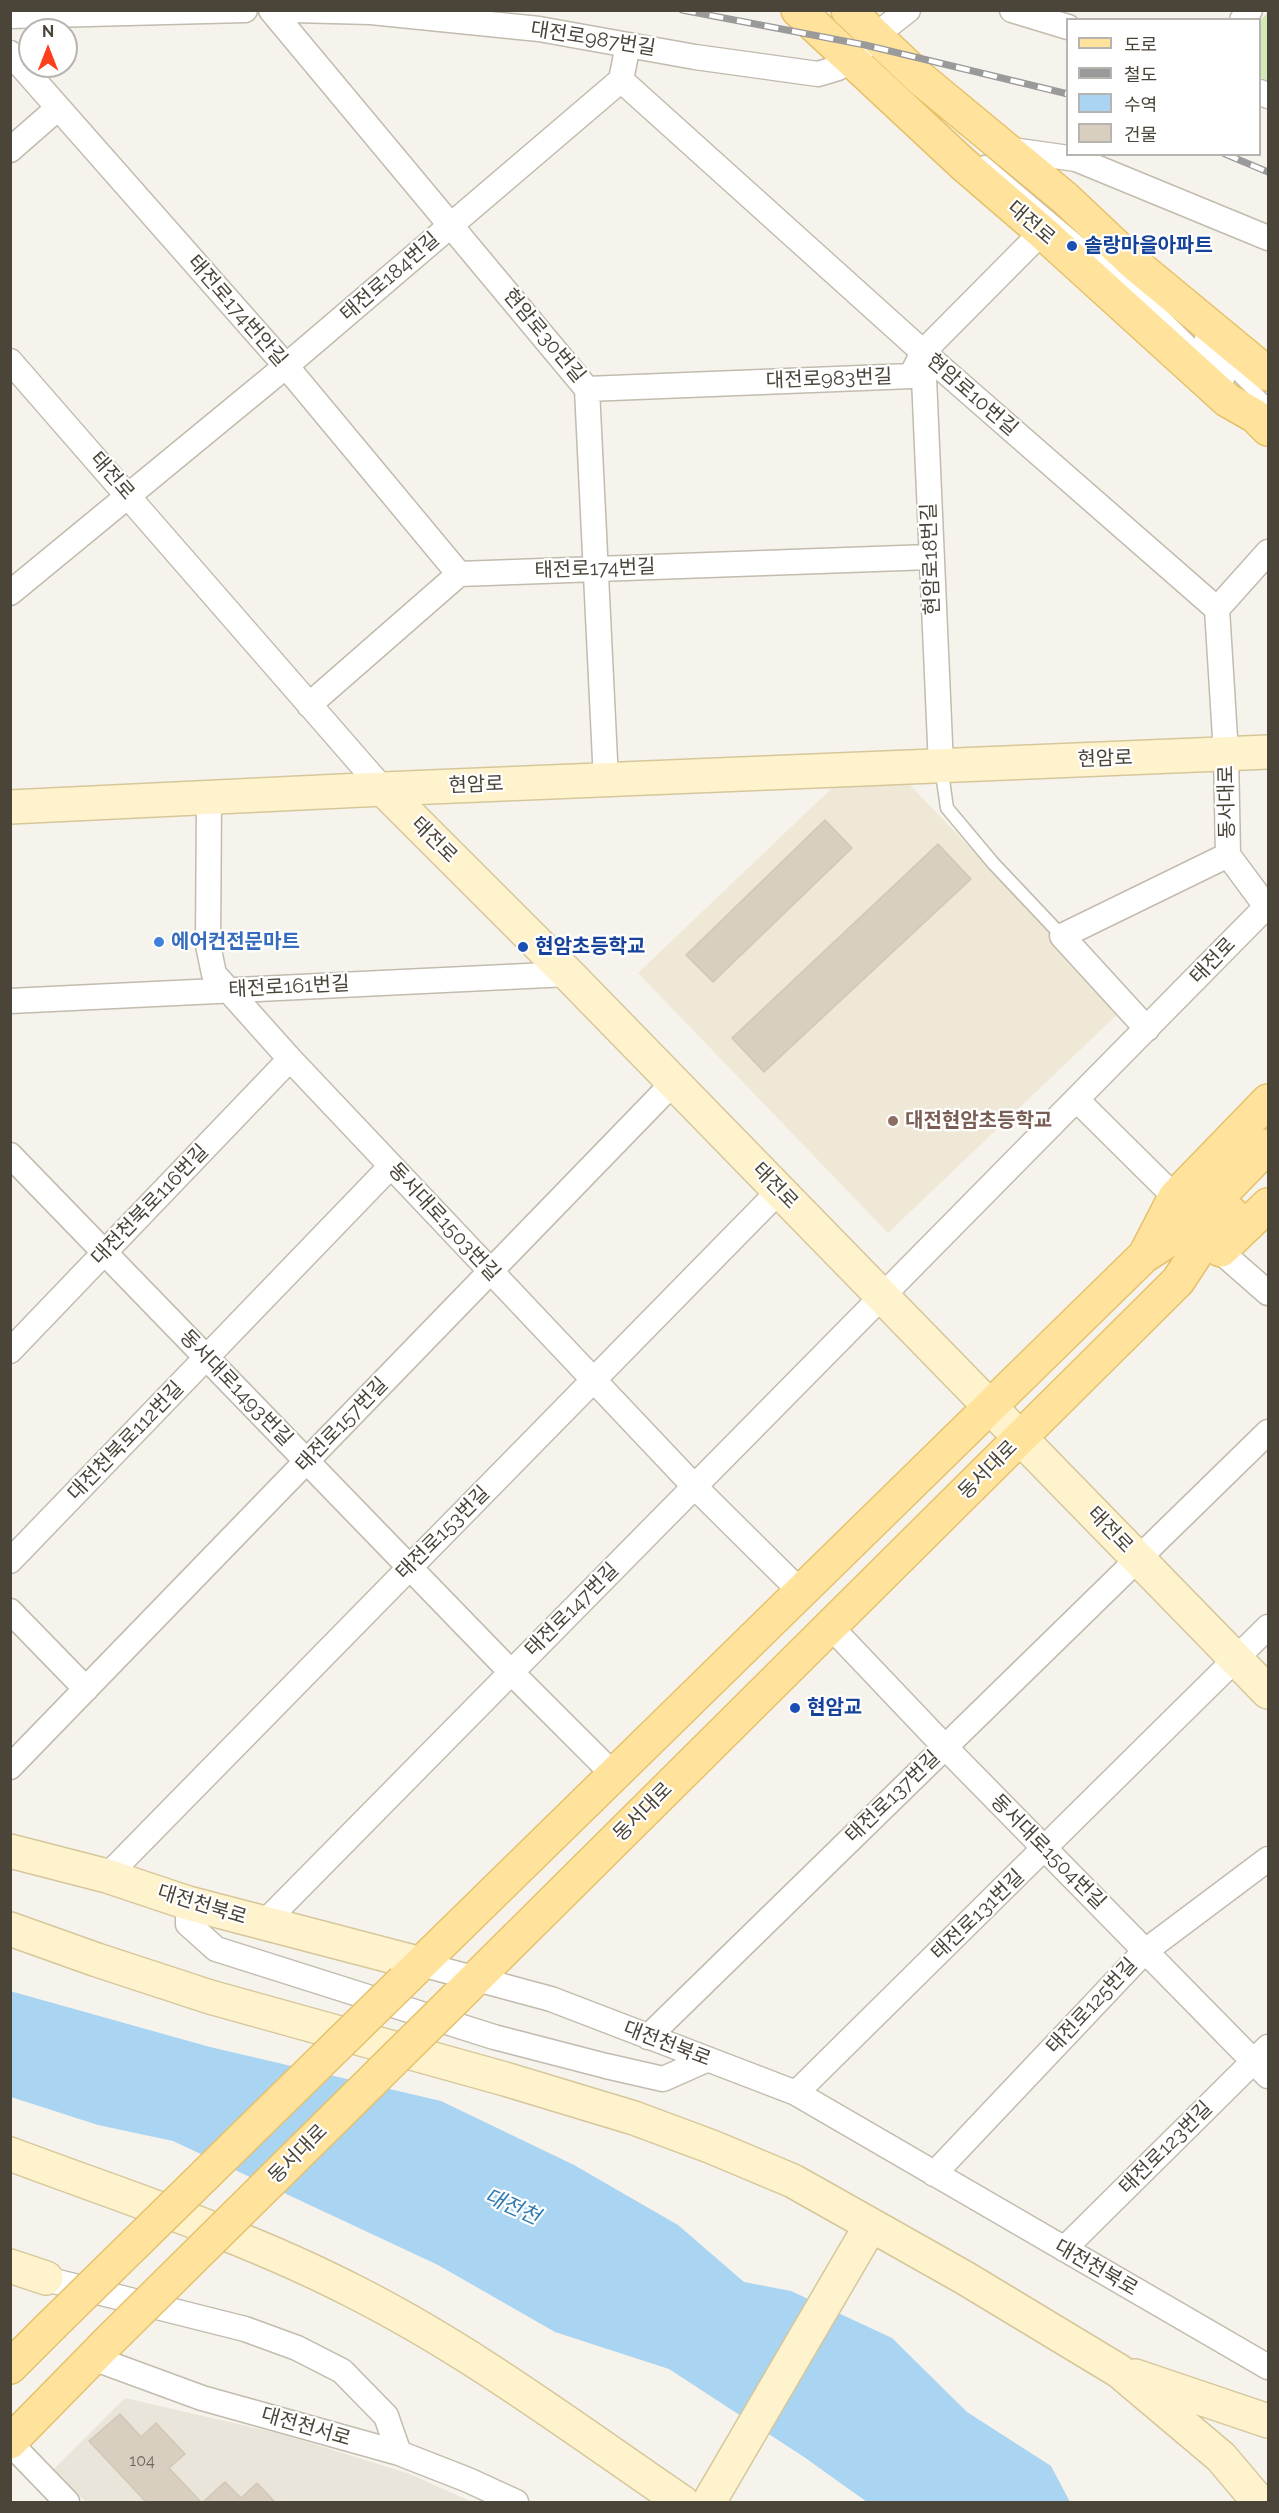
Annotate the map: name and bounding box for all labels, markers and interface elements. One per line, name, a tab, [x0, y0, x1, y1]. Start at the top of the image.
street label: 대전로987번길	[529, 17, 657, 61]
north arrow	[18, 18, 78, 78]
legend	[1066, 18, 1261, 156]
text: N	[42, 22, 54, 41]
text: 도로	[1124, 34, 1157, 55]
text: 철도	[1124, 64, 1157, 85]
text: 수역	[1124, 94, 1157, 115]
text: 건물	[1124, 124, 1157, 145]
street label: 대전로	[1002, 196, 1060, 250]
street label: 태전로184번길	[336, 227, 444, 327]
place label: 솔랑마을아파트	[1084, 234, 1213, 258]
marker: 솔랑마을아파트	[1065, 239, 1079, 253]
street label: 태전로174번안길	[182, 251, 292, 371]
street label: 현암로30번길	[498, 284, 590, 388]
street label: 현암로10번길	[922, 349, 1022, 441]
street label: 대전로983번길	[765, 365, 893, 393]
street label: 태전로	[85, 447, 139, 505]
street label: 현암로18번길	[917, 502, 945, 616]
street label: 태전로174번길	[534, 555, 656, 583]
street label: 현암로	[1077, 746, 1133, 772]
street label: 동서대로	[1214, 765, 1240, 839]
street label: 현암로	[448, 772, 504, 798]
street label: 태전로	[406, 812, 462, 868]
place label: 에어컨전문마트	[171, 930, 300, 954]
street label: 태전로	[1185, 933, 1241, 989]
marker: 에어컨전문마트	[152, 935, 166, 949]
place label: 현암초등학교	[535, 935, 645, 959]
marker: 현암초등학교	[516, 940, 530, 954]
street label: 태전로161번길	[228, 972, 350, 1002]
place label: 대전현암초등학교	[905, 1109, 1052, 1133]
marker: 대전현암초등학교	[886, 1114, 900, 1128]
street label: 대전천북로116번길	[86, 1140, 214, 1270]
street label: 동서대로1503번길	[383, 1158, 505, 1286]
street label: 태전로	[747, 1158, 803, 1214]
street label: 동서대로1493번길	[174, 1325, 298, 1451]
street label: 태전로157번길	[291, 1373, 393, 1477]
street label: 대전천북로112번길	[63, 1376, 189, 1506]
street label: 동서대로	[953, 1435, 1023, 1505]
street label: 태전로153번길	[391, 1481, 495, 1585]
street label: 태전로	[1082, 1502, 1138, 1558]
street label: 태전로147번길	[520, 1558, 624, 1662]
place label: 현암교	[807, 1696, 862, 1720]
marker: 현암교	[788, 1701, 802, 1715]
street label: 태전로137번길	[841, 1746, 945, 1848]
street label: 동서대로	[608, 1777, 678, 1847]
street label: 동서대로1504번길	[985, 1789, 1111, 1915]
street label: 태전로131번길	[927, 1865, 1029, 1965]
street label: 대전천북로	[155, 1880, 249, 1930]
street label: 태전로125번길	[1042, 1953, 1142, 2059]
street label: 대전천북로	[620, 2016, 714, 2072]
street label: 태전로123번길	[1115, 2097, 1217, 2199]
street label: 동서대로	[263, 2119, 333, 2189]
water label: 대전천	[480, 2184, 544, 2230]
street label: 대전천북로	[1050, 2235, 1142, 2301]
street label: 대전천서로	[258, 2403, 354, 2451]
house number: 104	[129, 2451, 155, 2471]

